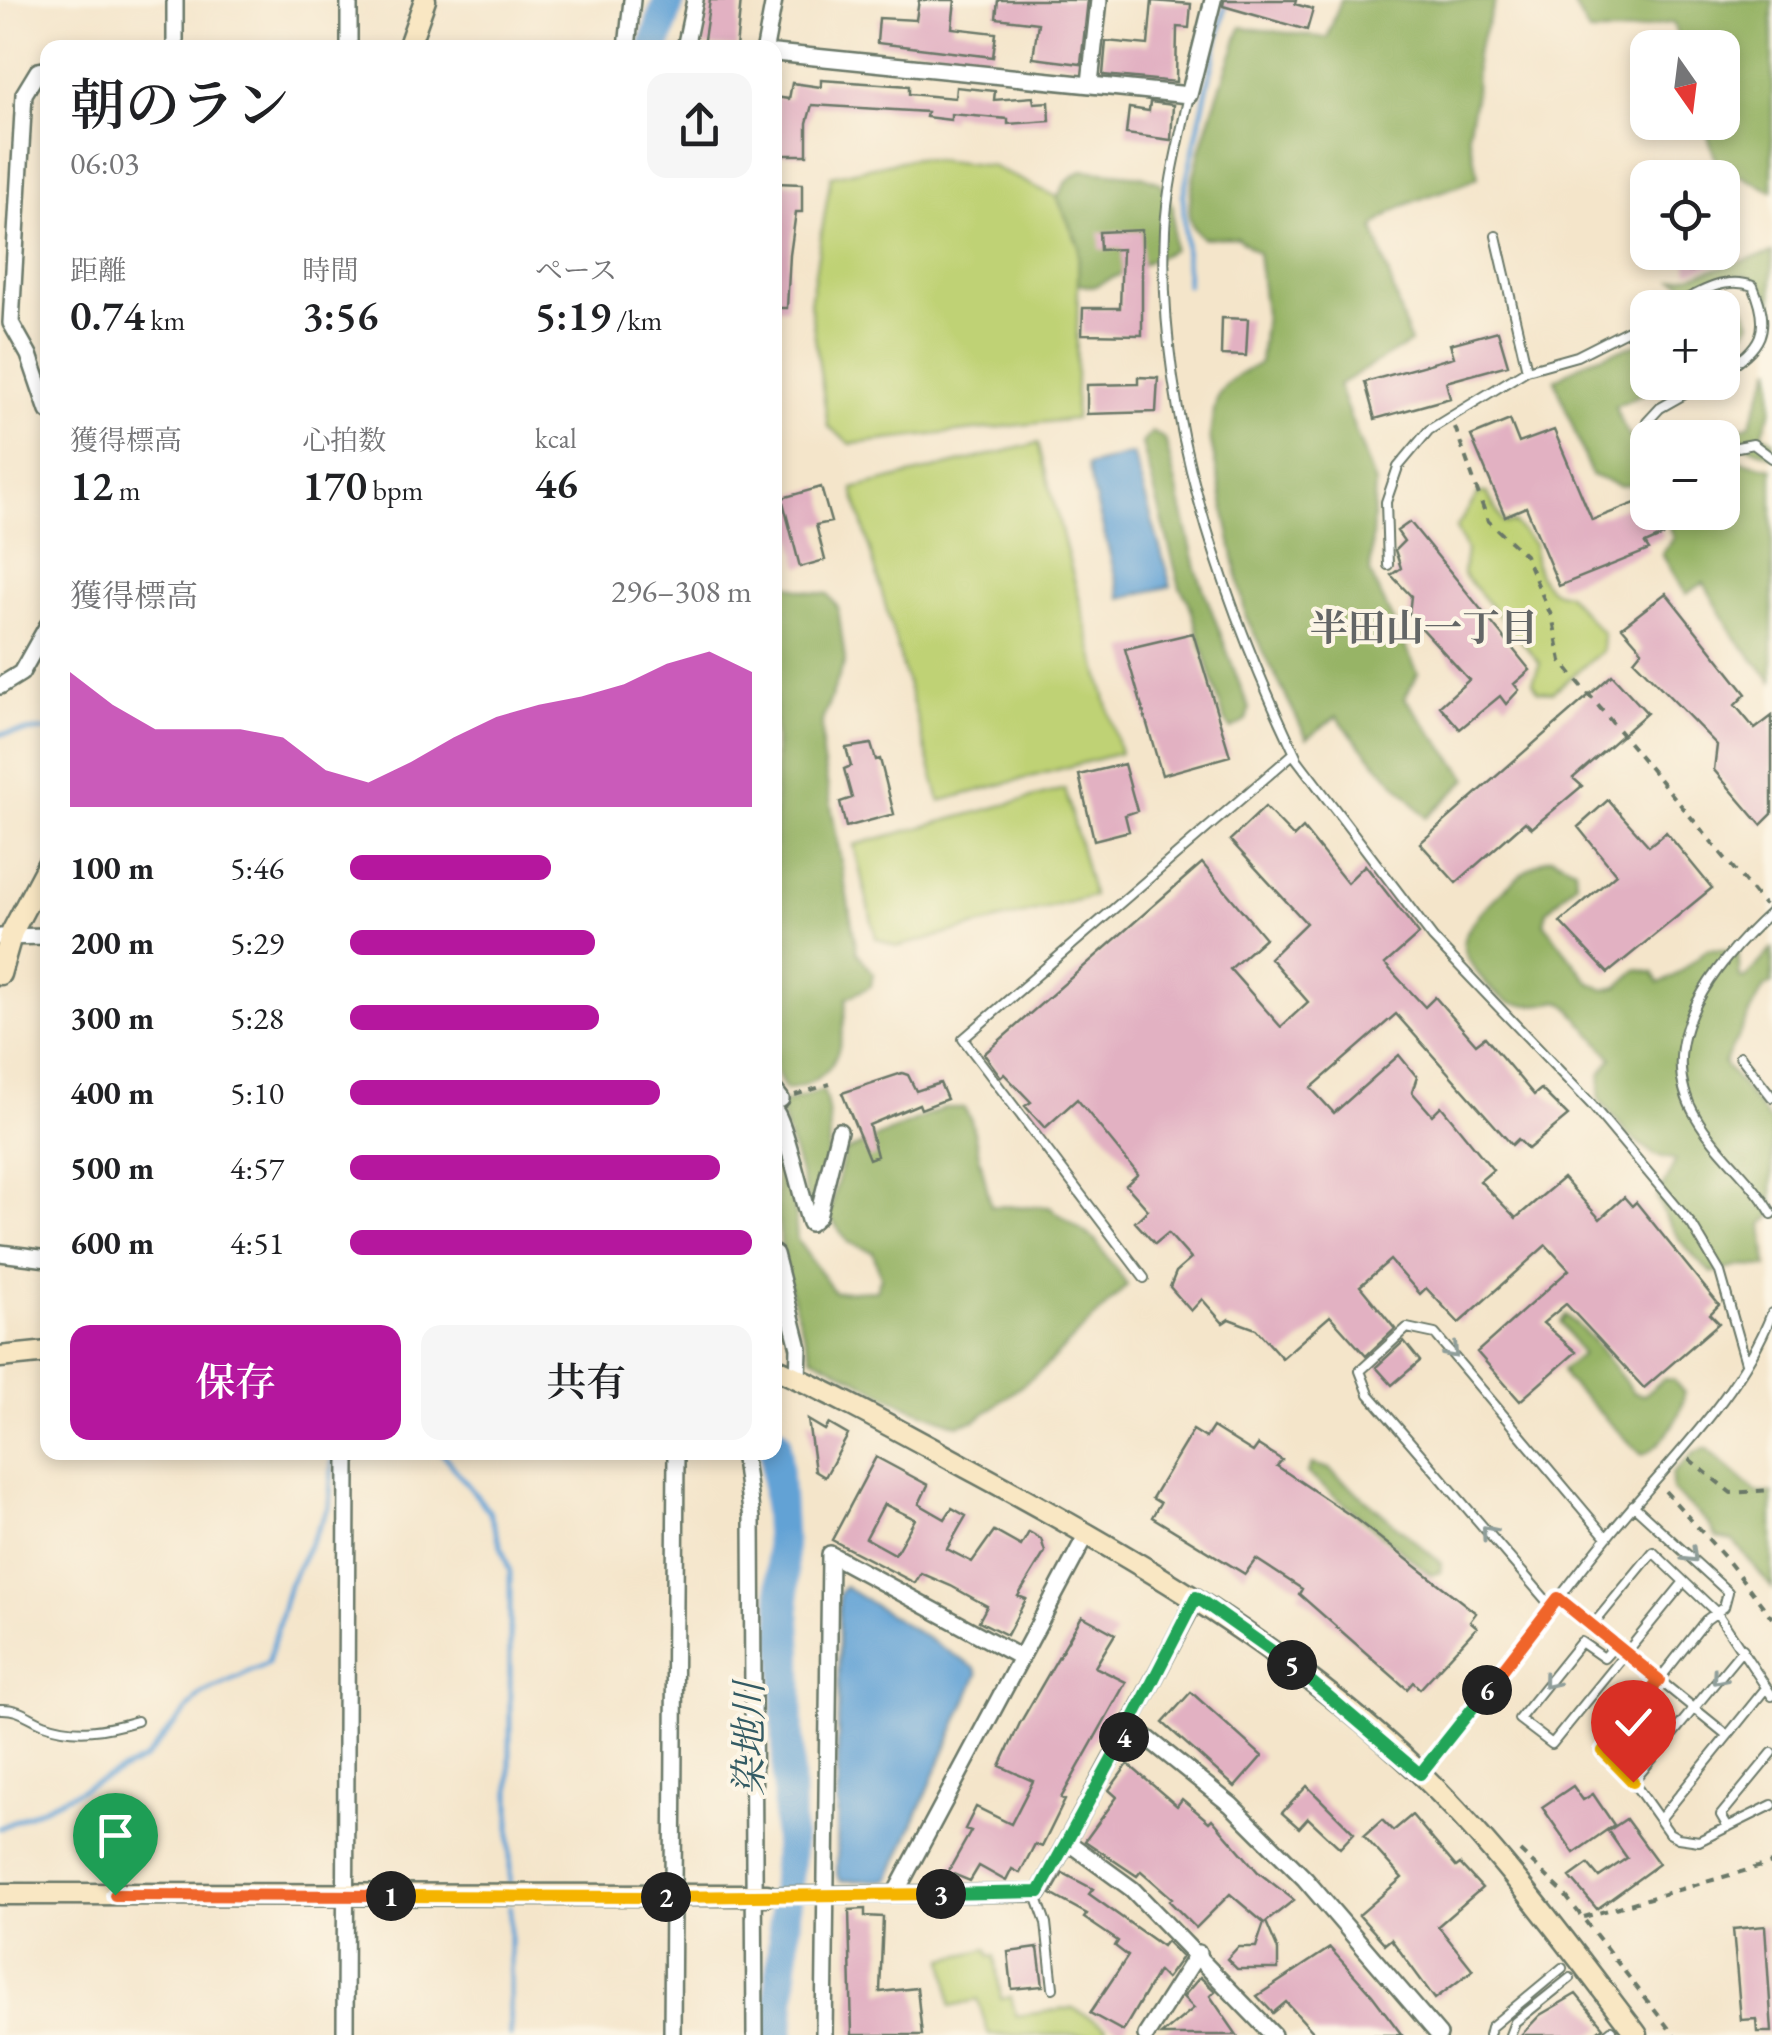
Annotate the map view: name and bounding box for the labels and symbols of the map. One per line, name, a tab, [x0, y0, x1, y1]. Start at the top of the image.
north arrow	[1630, 30, 1740, 140]
district label: 半田山一丁目	[1310, 603, 1538, 652]
one-way arrow	[1440, 1340, 1458, 1359]
one-way arrow	[1482, 1526, 1500, 1544]
one-way arrow	[1679, 1544, 1697, 1562]
pin: 5	[1267, 1640, 1317, 1690]
pin: 6	[1462, 1665, 1512, 1715]
one-way arrow	[1712, 1667, 1730, 1685]
one-way arrow	[1543, 1670, 1561, 1688]
water label: 染地川	[724, 1678, 773, 1796]
pin	[1591, 1680, 1676, 1783]
pin: 4	[1099, 1712, 1149, 1762]
pin	[73, 1793, 158, 1896]
pin: 3	[916, 1869, 966, 1919]
pin: 1	[366, 1871, 416, 1921]
pin: 2	[641, 1872, 691, 1922]

